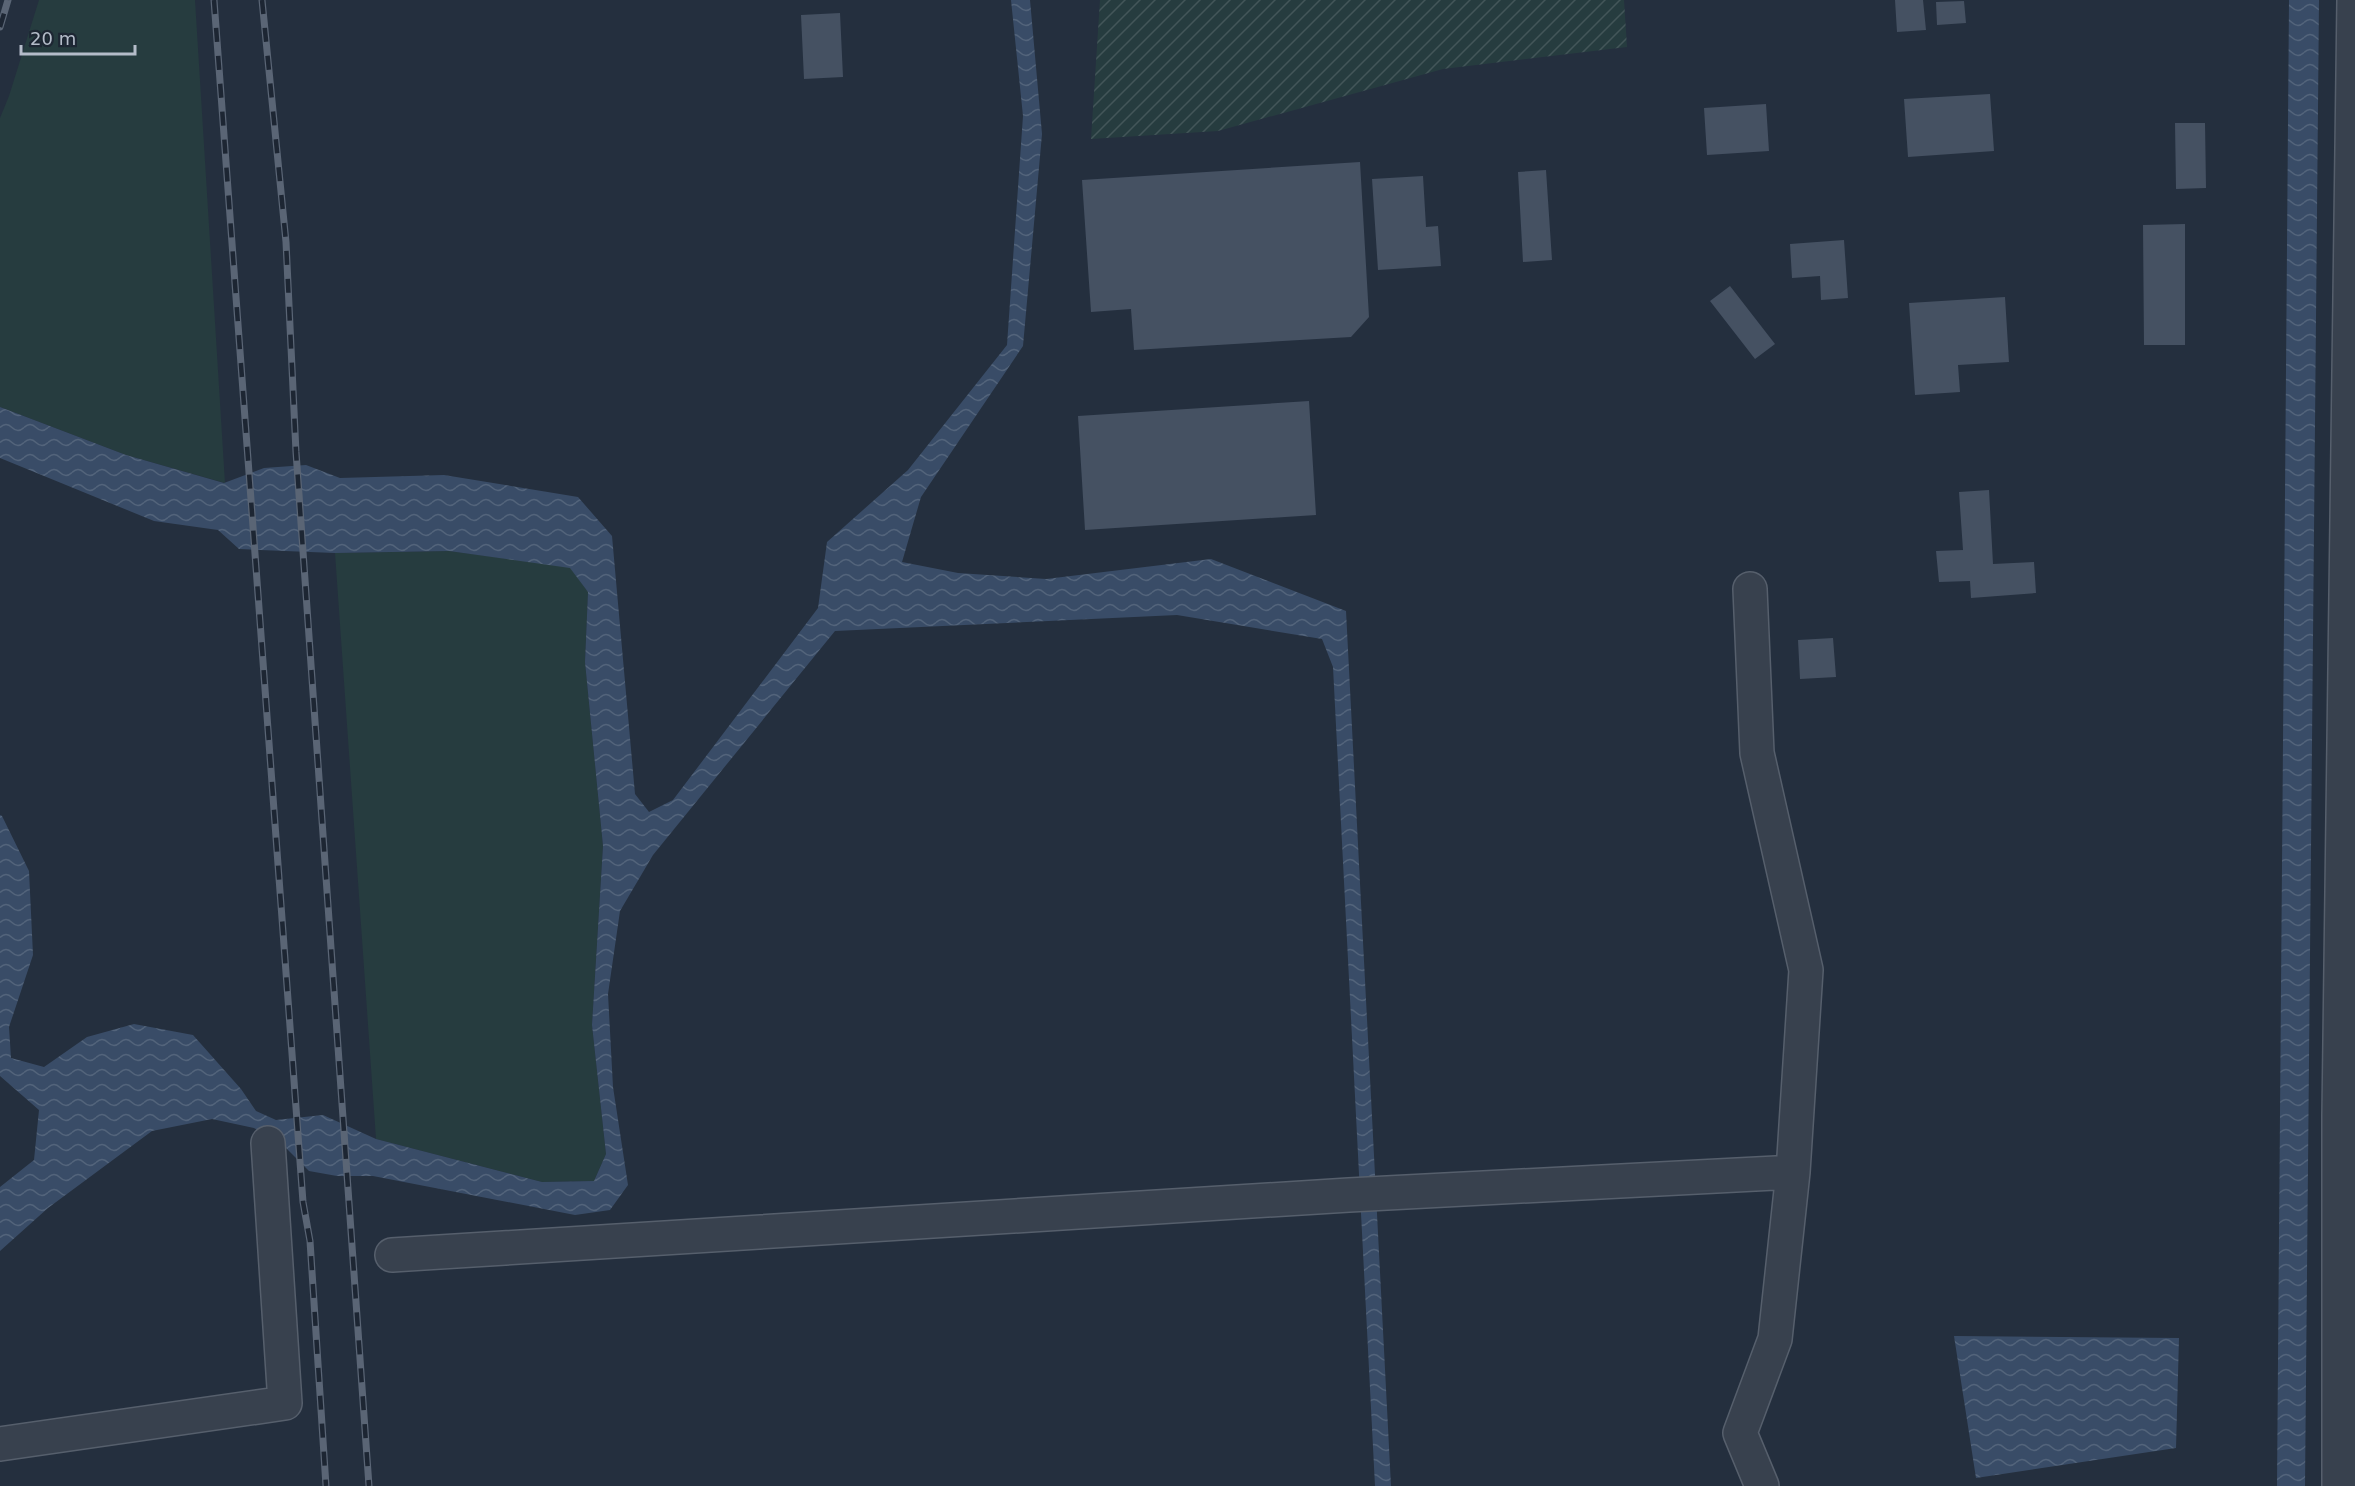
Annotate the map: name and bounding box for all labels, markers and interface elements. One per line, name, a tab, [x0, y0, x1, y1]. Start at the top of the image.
scale bar	[21, 18, 135, 56]
text: 20 m	[30, 28, 76, 49]

